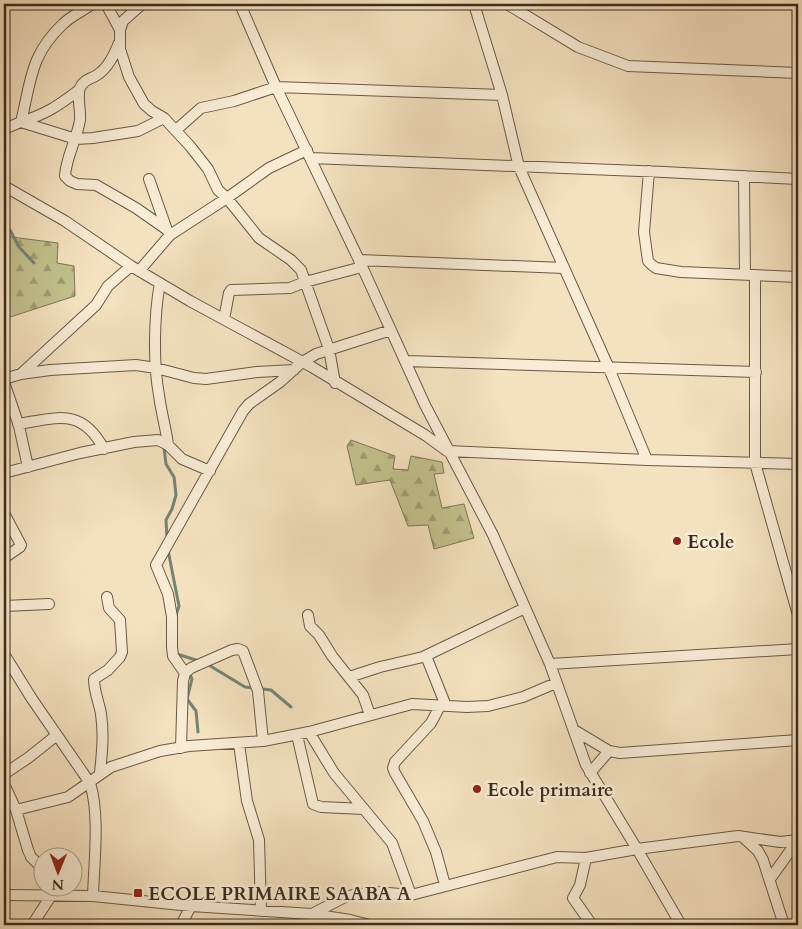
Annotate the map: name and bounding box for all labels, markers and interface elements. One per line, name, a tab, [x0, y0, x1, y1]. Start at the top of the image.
place label: Ecole	[687, 529, 734, 555]
marker: Ecole	[671, 535, 683, 547]
place label: Ecole primaire	[487, 777, 614, 803]
marker: Ecole primaire	[471, 783, 483, 795]
north arrow	[32, 846, 82, 896]
text: N	[52, 875, 64, 894]
place label: ECOLE PRIMAIRE SAABA A	[148, 881, 412, 907]
marker: ECOLE PRIMAIRE SAABA A	[132, 887, 144, 899]

